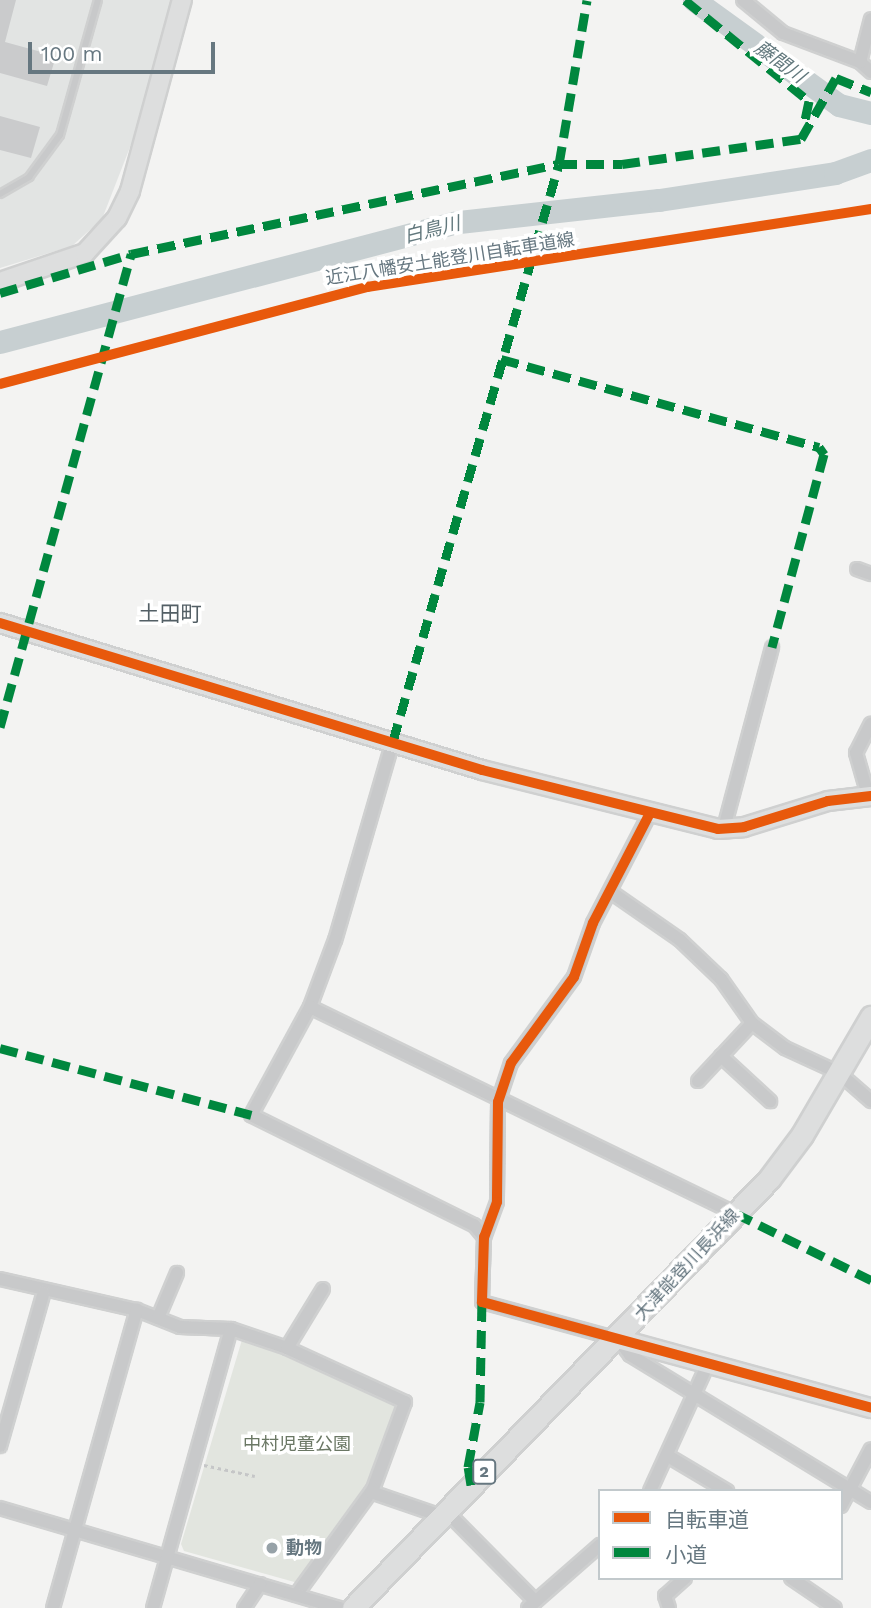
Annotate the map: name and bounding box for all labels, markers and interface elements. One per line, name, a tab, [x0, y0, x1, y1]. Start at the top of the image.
scale bar	[32, 28, 219, 72]
water label: 藤間川	[750, 36, 810, 88]
text: 100 m	[41, 41, 103, 66]
water label: 白鳥川	[402, 212, 462, 248]
street label: 近江八幡安土能登川自転車道線	[324, 229, 576, 289]
district label: 土田町	[139, 601, 201, 627]
street label: 大津能登川長浜線	[630, 1205, 744, 1325]
park label: 中村児童公園	[243, 1433, 351, 1455]
road number: 2	[472, 1460, 496, 1484]
legend	[598, 1489, 843, 1580]
text: 自転車道	[665, 1507, 749, 1532]
place label: 動物	[286, 1537, 322, 1559]
marker: 動物	[264, 1540, 280, 1556]
text: 小道	[665, 1542, 707, 1567]

